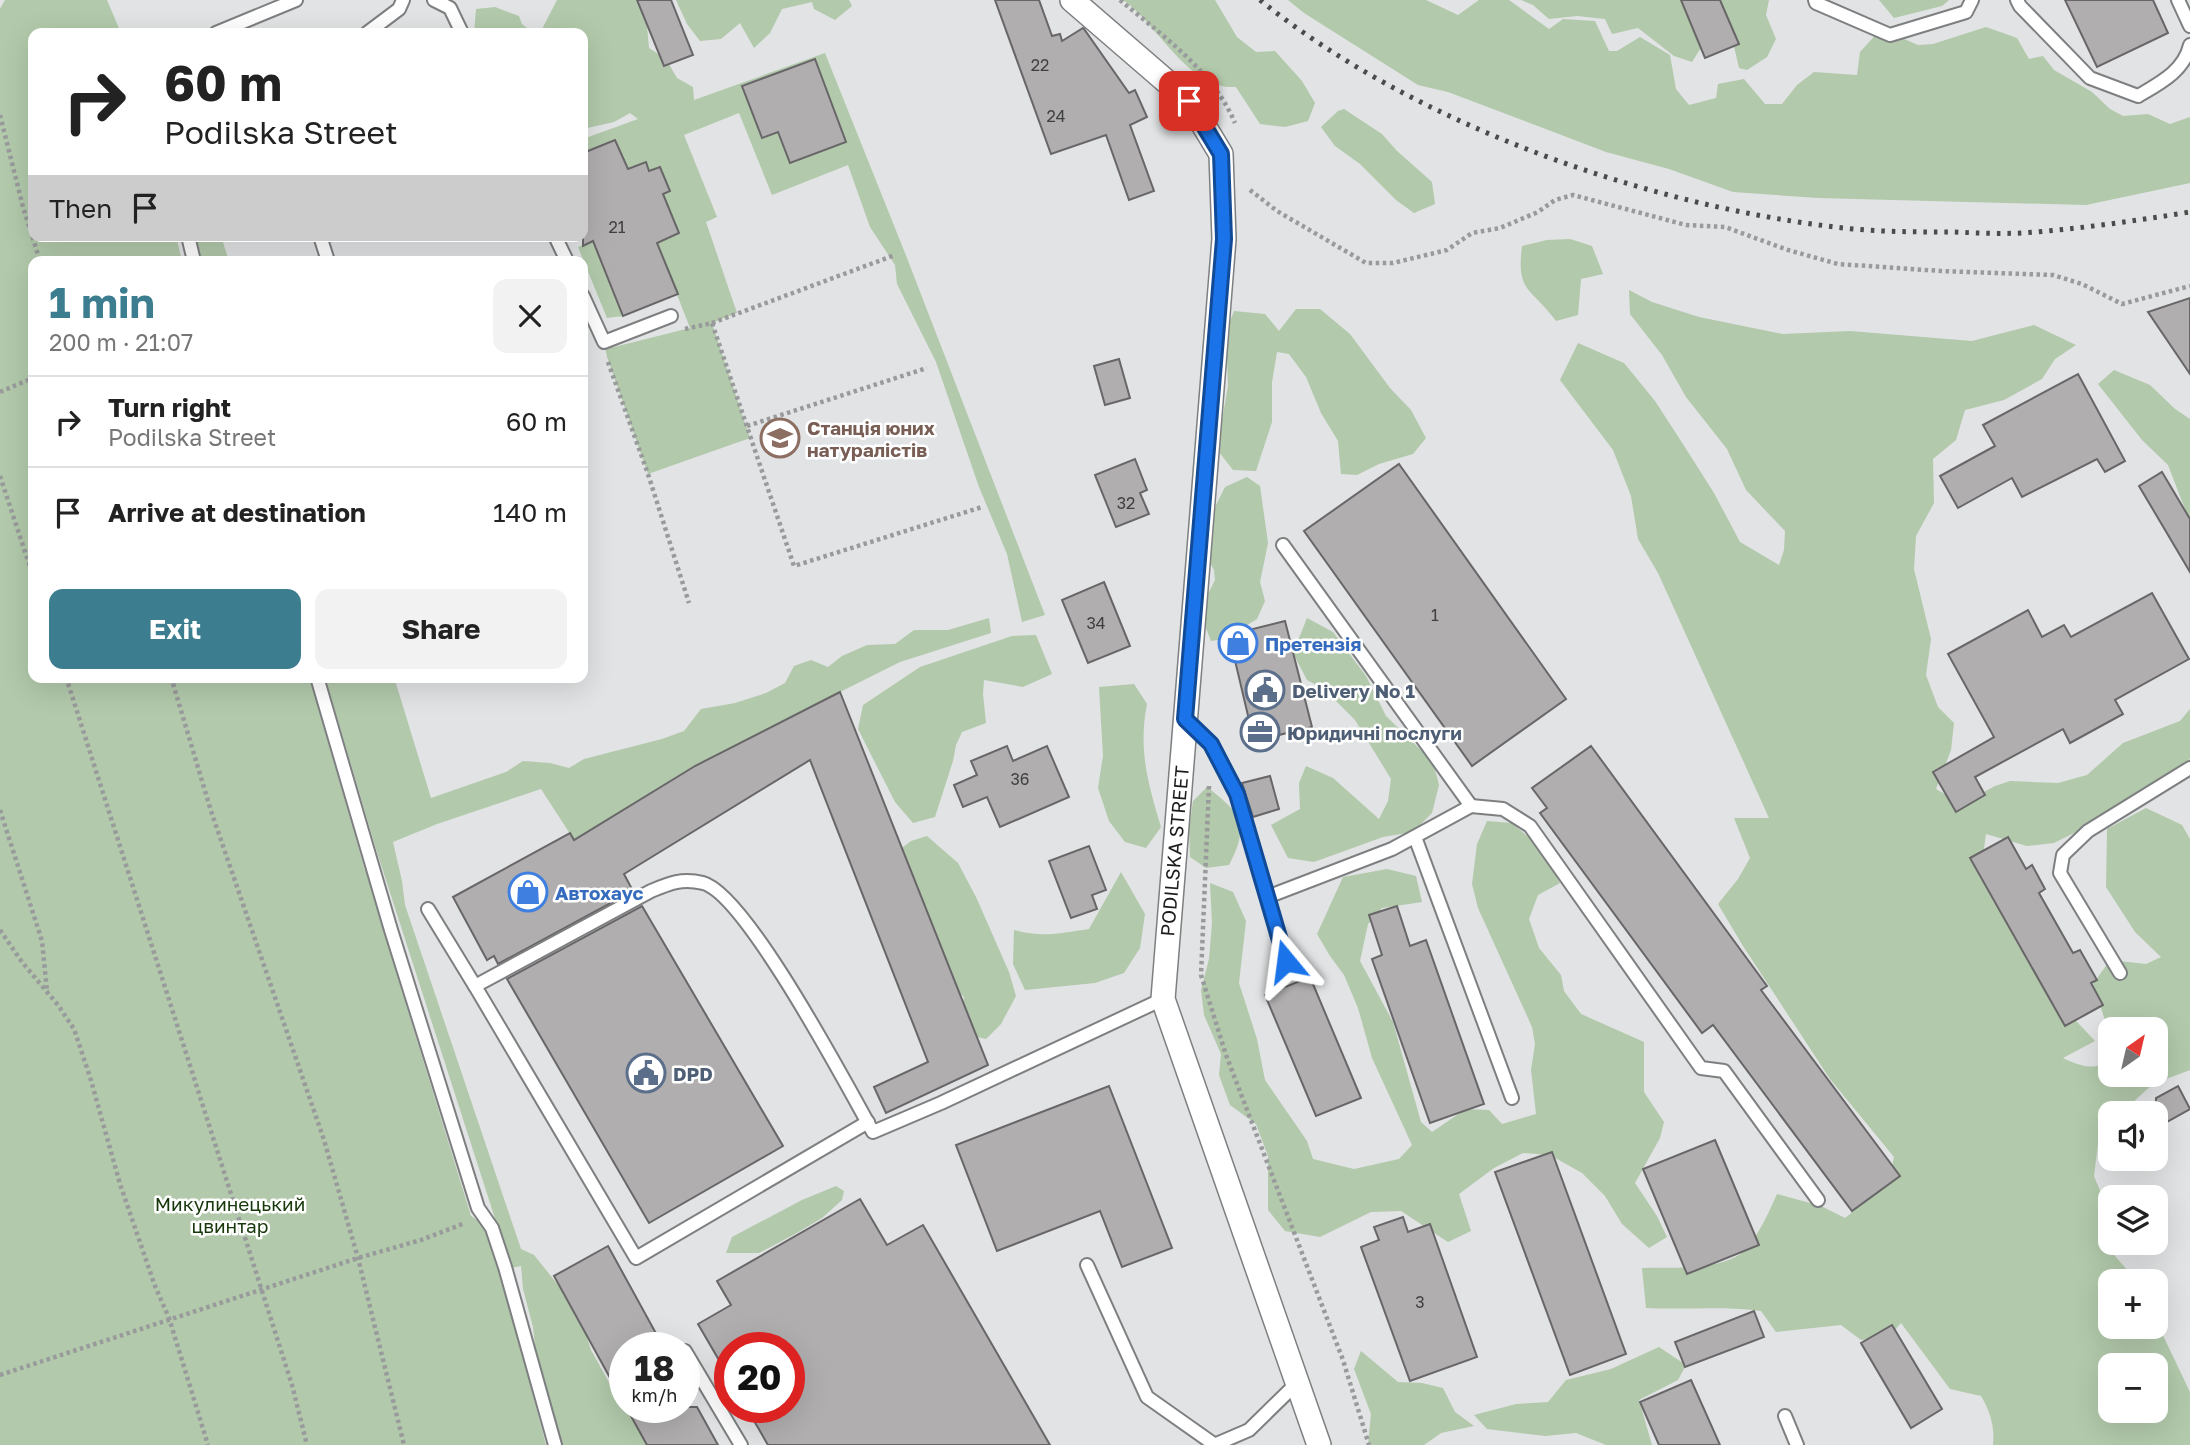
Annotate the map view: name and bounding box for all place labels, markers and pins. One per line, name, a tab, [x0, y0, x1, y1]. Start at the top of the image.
pin	[1159, 71, 1219, 131]
place label: Станція юних натуралістів	[807, 416, 935, 461]
school or university icon: Станція юних натуралістів	[759, 417, 801, 459]
shop icon: Претензія	[1217, 622, 1259, 664]
place label: Претензія	[1265, 632, 1361, 655]
public building icon: Delivery No 1	[1244, 669, 1286, 711]
place label: Delivery No 1	[1292, 679, 1415, 702]
office icon: Юридичні послуги	[1239, 711, 1281, 753]
place label: Юридичні послуги	[1287, 721, 1462, 744]
shop icon: Автохаус	[507, 871, 549, 913]
place label: Автохаус	[555, 881, 644, 904]
public building icon: DPD	[625, 1052, 667, 1094]
place label: DPD	[673, 1062, 713, 1085]

